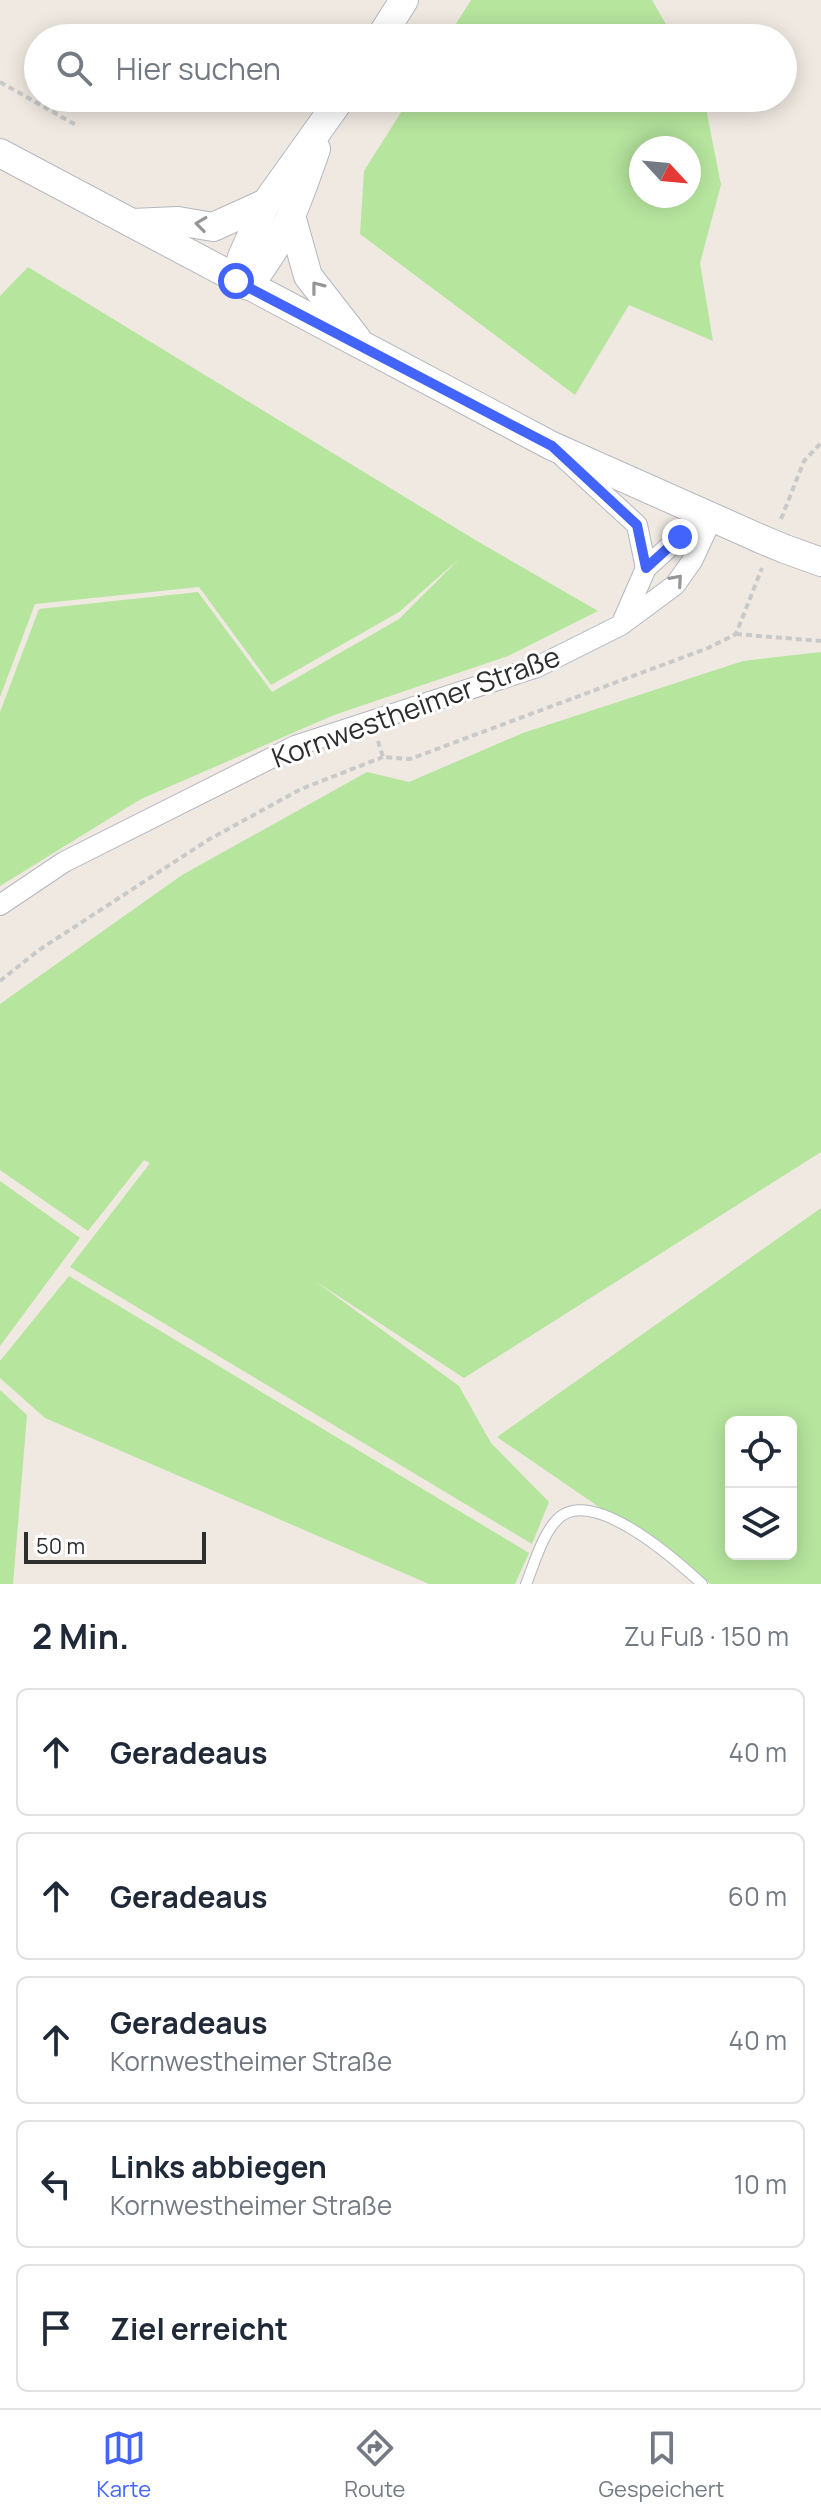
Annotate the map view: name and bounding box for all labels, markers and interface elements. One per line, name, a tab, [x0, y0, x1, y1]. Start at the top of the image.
search box	[24, 24, 797, 112]
icon: search	[52, 46, 96, 90]
text: Hier suchen	[116, 48, 281, 89]
north arrow	[629, 136, 701, 208]
one-way arrow	[194, 216, 207, 233]
route start	[218, 263, 254, 299]
one-way arrow	[312, 282, 327, 296]
route end	[662, 519, 698, 555]
one-way arrow	[667, 575, 682, 590]
street label: Kornwestheimer Straße	[266, 636, 565, 776]
map controls	[725, 1416, 797, 1560]
button: locate	[725, 1416, 797, 1488]
button: layers	[725, 1488, 797, 1560]
scale bar	[24, 1528, 206, 1564]
text: 50 m	[36, 1531, 85, 1561]
text: 2 Min.	[32, 1613, 129, 1659]
text: Zu Fuß · 150 m	[624, 1618, 789, 1654]
icon: ahead	[34, 1730, 78, 1774]
text: Geradeaus	[110, 1732, 267, 1773]
text: 40 m	[729, 1734, 787, 1770]
icon: ahead	[34, 1874, 78, 1918]
text: Geradeaus	[110, 1876, 267, 1917]
text: 60 m	[728, 1878, 787, 1914]
text: Geradeaus	[110, 2002, 267, 2043]
icon: ahead	[34, 2018, 78, 2062]
text: 40 m	[729, 2022, 787, 2058]
text: Kornwestheimer Straße	[110, 2043, 392, 2079]
text: Links abbiegen	[110, 2146, 327, 2187]
icon: left	[34, 2162, 78, 2206]
text: 10 m	[734, 2166, 787, 2202]
text: Kornwestheimer Straße	[110, 2187, 392, 2223]
icon: arrive	[34, 2306, 78, 2350]
text: Ziel erreicht	[110, 2308, 288, 2349]
tab: Karte	[97, 2426, 151, 2504]
tab: Route	[344, 2426, 405, 2504]
tab: Gespeichert	[599, 2426, 724, 2504]

